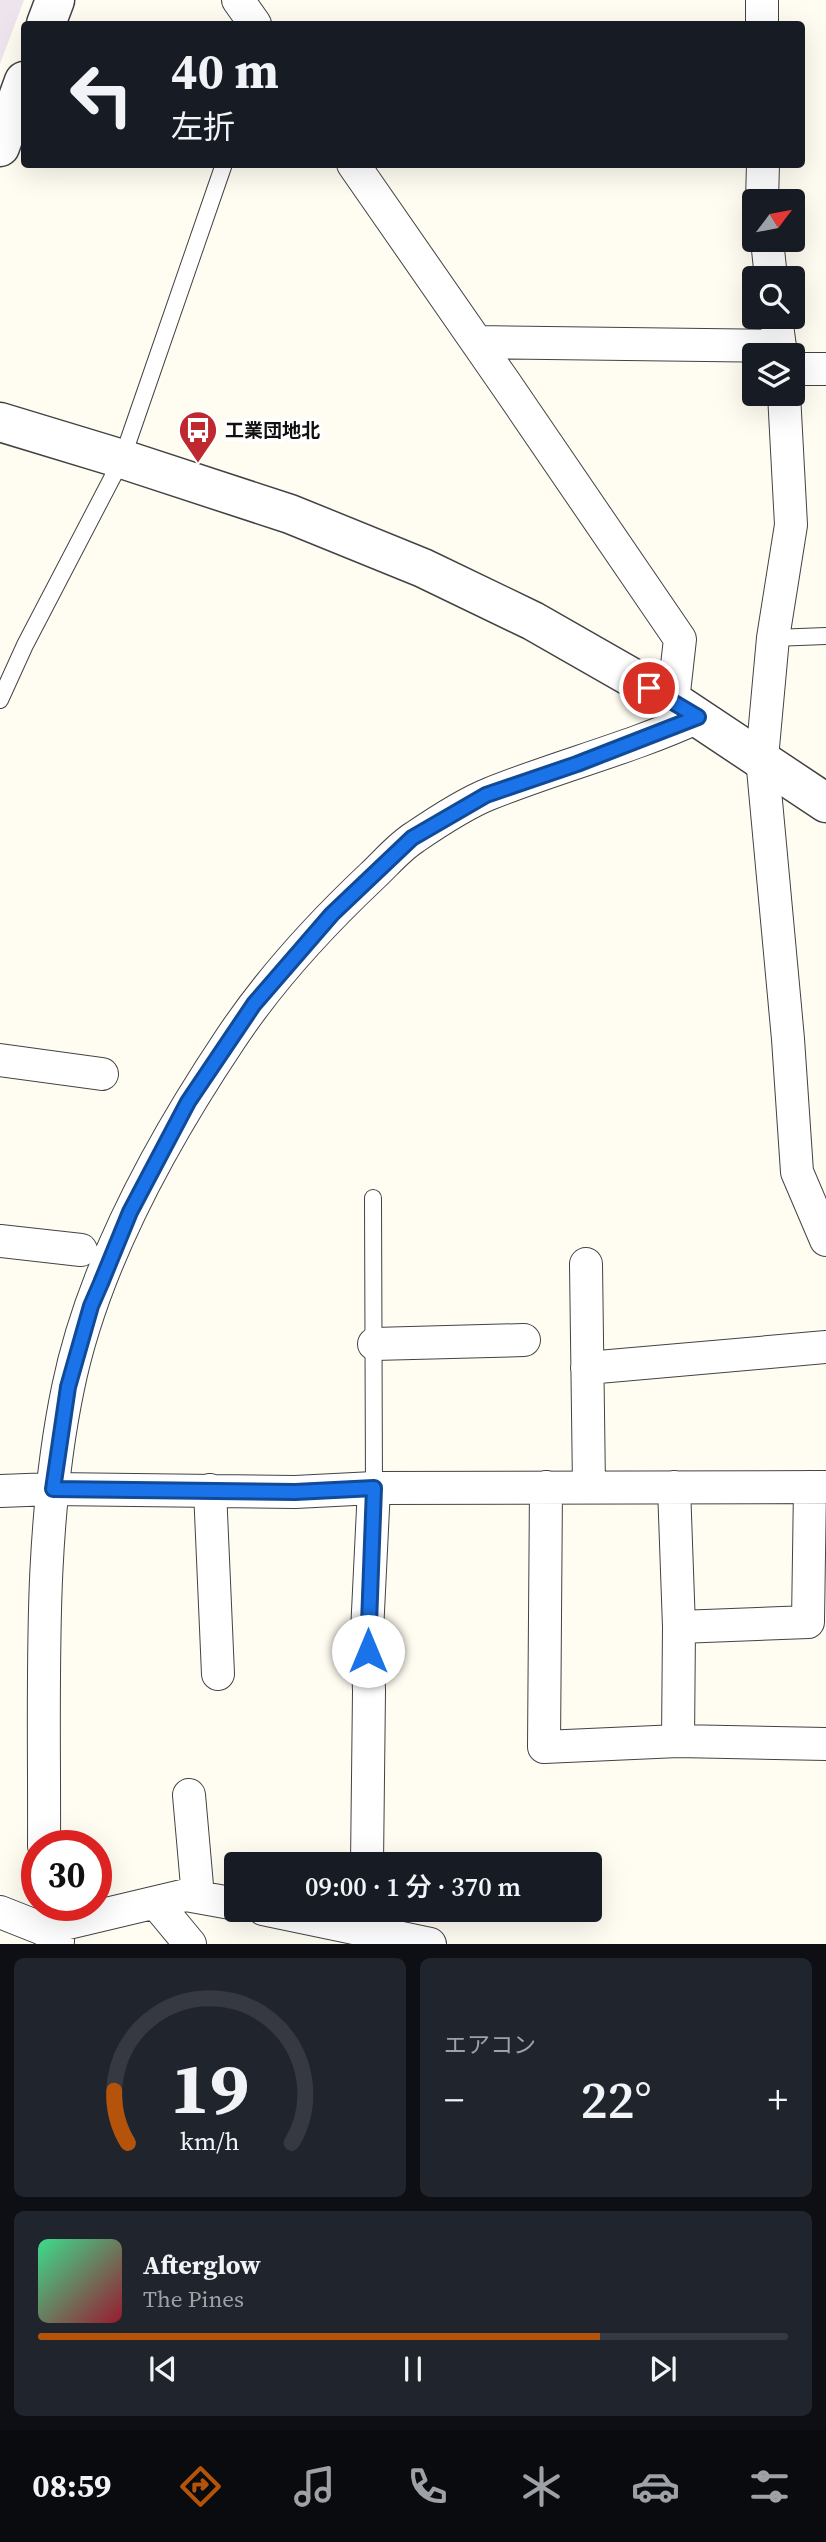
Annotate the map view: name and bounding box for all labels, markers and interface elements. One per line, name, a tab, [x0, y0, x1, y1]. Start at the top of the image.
text: 40 m	[171, 37, 279, 104]
icon: left	[56, 49, 147, 140]
text: 左折	[171, 105, 235, 149]
north arrow	[742, 189, 805, 252]
map controls	[742, 189, 805, 406]
button: search	[742, 266, 805, 329]
button: layers	[742, 343, 805, 406]
bus stop icon: 工業団地北	[177, 409, 219, 464]
place label: 工業団地北	[225, 417, 320, 443]
pin	[619, 658, 679, 718]
icon: arrive	[630, 669, 668, 707]
position arrow	[331, 1614, 405, 1688]
speed limit sign: 30	[21, 1830, 112, 1921]
text: 09:00 · 1 分 · 370 m	[305, 1869, 521, 1905]
text: エアコン	[444, 2029, 536, 2061]
text: 19	[171, 2039, 249, 2138]
text: 22°	[580, 2064, 652, 2135]
text: −	[444, 2074, 464, 2126]
text: +	[768, 2074, 788, 2126]
text: km/h	[180, 2124, 240, 2158]
text: Afterglow	[143, 2247, 261, 2283]
text: The Pines	[143, 2283, 244, 2315]
icon: previous	[144, 2350, 182, 2388]
icon: pause	[394, 2350, 432, 2388]
icon: next	[644, 2350, 682, 2388]
icon: directions	[176, 2462, 225, 2511]
icon: music	[290, 2462, 339, 2511]
icon: phone	[403, 2462, 452, 2511]
icon: climate	[517, 2462, 566, 2511]
icon: car	[631, 2462, 680, 2511]
icon: filters	[745, 2462, 794, 2511]
text: 08:59	[32, 2464, 111, 2508]

